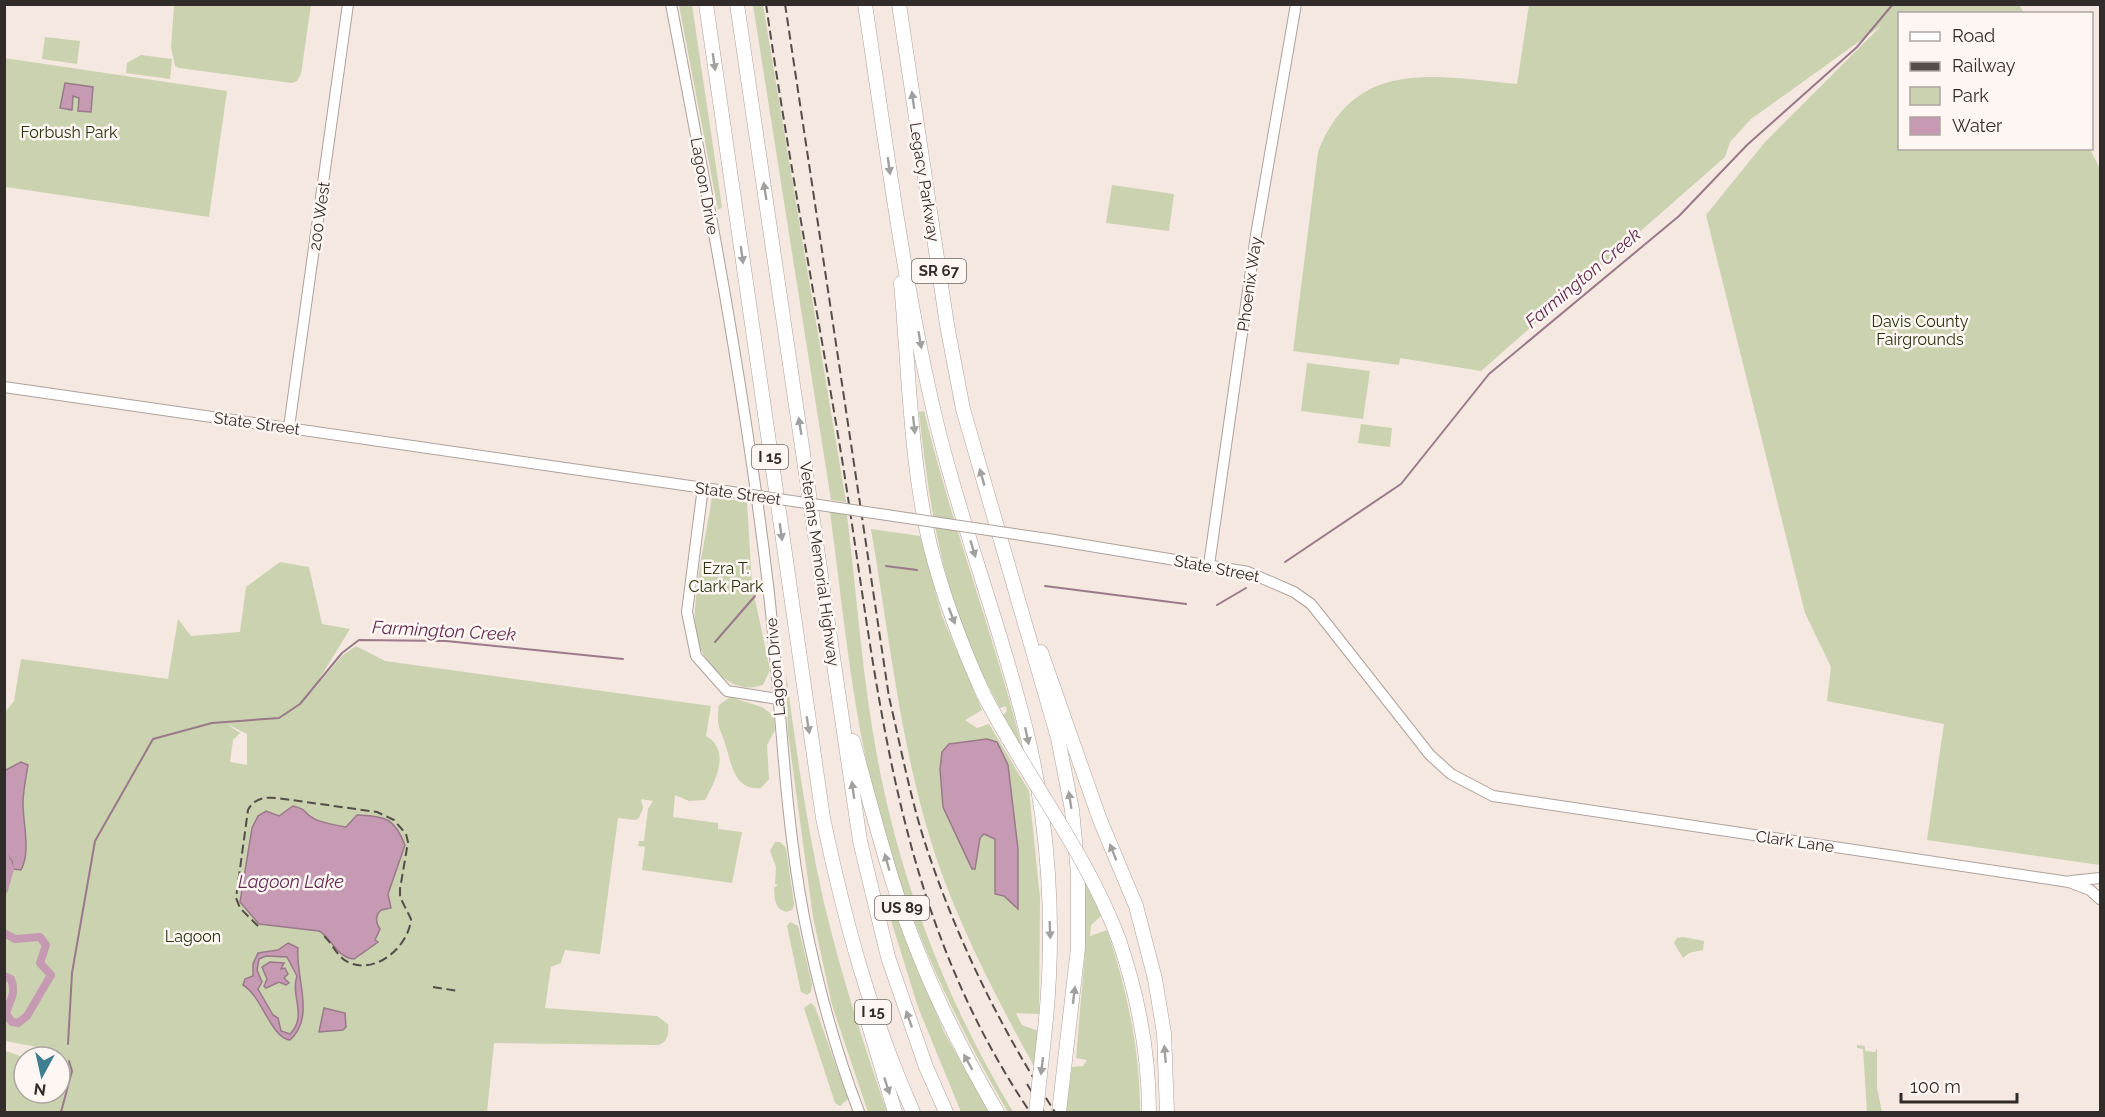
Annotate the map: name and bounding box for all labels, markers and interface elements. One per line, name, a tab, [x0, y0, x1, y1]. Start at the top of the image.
legend	[1898, 12, 2093, 150]
text: Road	[1952, 25, 1995, 46]
one-way arrow	[710, 53, 719, 72]
text: Railway	[1952, 55, 2016, 76]
text: Park	[1952, 85, 1989, 106]
one-way arrow	[908, 90, 917, 109]
text: Water	[1952, 115, 2003, 136]
street label: Legacy Parkway	[906, 121, 943, 244]
park label: Forbush Park	[20, 123, 118, 142]
street label: Lagoon Drive	[687, 136, 722, 236]
one-way arrow	[885, 157, 894, 176]
street label: 200 West	[305, 180, 334, 252]
one-way arrow	[761, 182, 770, 201]
water label: Farmington Creek	[1521, 223, 1645, 332]
street label: Phoenix Way	[1233, 235, 1266, 333]
one-way arrow	[737, 246, 746, 265]
road number: SR 67	[912, 259, 966, 283]
park label: Davis County Fairgrounds	[1872, 312, 1969, 349]
one-way arrow	[915, 331, 924, 350]
street label: State Street	[213, 408, 302, 439]
one-way arrow	[796, 416, 805, 435]
one-way arrow	[909, 416, 919, 435]
road number: I 15	[752, 445, 788, 469]
street label: Veterans Memorial Highway	[796, 460, 843, 668]
one-way arrow	[977, 468, 986, 486]
street label: State Street	[694, 478, 783, 509]
one-way arrow	[776, 522, 785, 541]
one-way arrow	[969, 540, 978, 558]
street label: State Street	[1173, 551, 1262, 586]
park label: Ezra T. Clark Park	[689, 559, 764, 596]
one-way arrow	[948, 607, 957, 625]
water label: Farmington Creek	[372, 616, 517, 645]
street label: Lagoon Drive	[762, 617, 789, 717]
one-way arrow	[804, 715, 813, 734]
one-way arrow	[1023, 727, 1033, 745]
one-way arrow	[848, 780, 857, 799]
one-way arrow	[1066, 791, 1075, 810]
street label: Clark Lane	[1754, 827, 1835, 856]
one-way arrow	[1108, 843, 1118, 861]
one-way arrow	[882, 853, 891, 871]
water label: Lagoon Lake	[238, 871, 344, 892]
road number: US 89	[875, 896, 929, 920]
one-way arrow	[1045, 920, 1054, 939]
park label: Lagoon	[165, 927, 221, 946]
one-way arrow	[1070, 985, 1079, 1004]
road number: I 15	[855, 1000, 891, 1024]
one-way arrow	[904, 1010, 914, 1028]
north arrow	[12, 1045, 72, 1105]
one-way arrow	[1160, 1045, 1170, 1064]
one-way arrow	[964, 1053, 974, 1070]
one-way arrow	[1037, 1056, 1046, 1075]
scale bar	[1901, 1066, 2016, 1104]
text: 100 m	[1910, 1076, 1961, 1097]
one-way arrow	[882, 1077, 892, 1095]
text: N	[33, 1079, 47, 1100]

